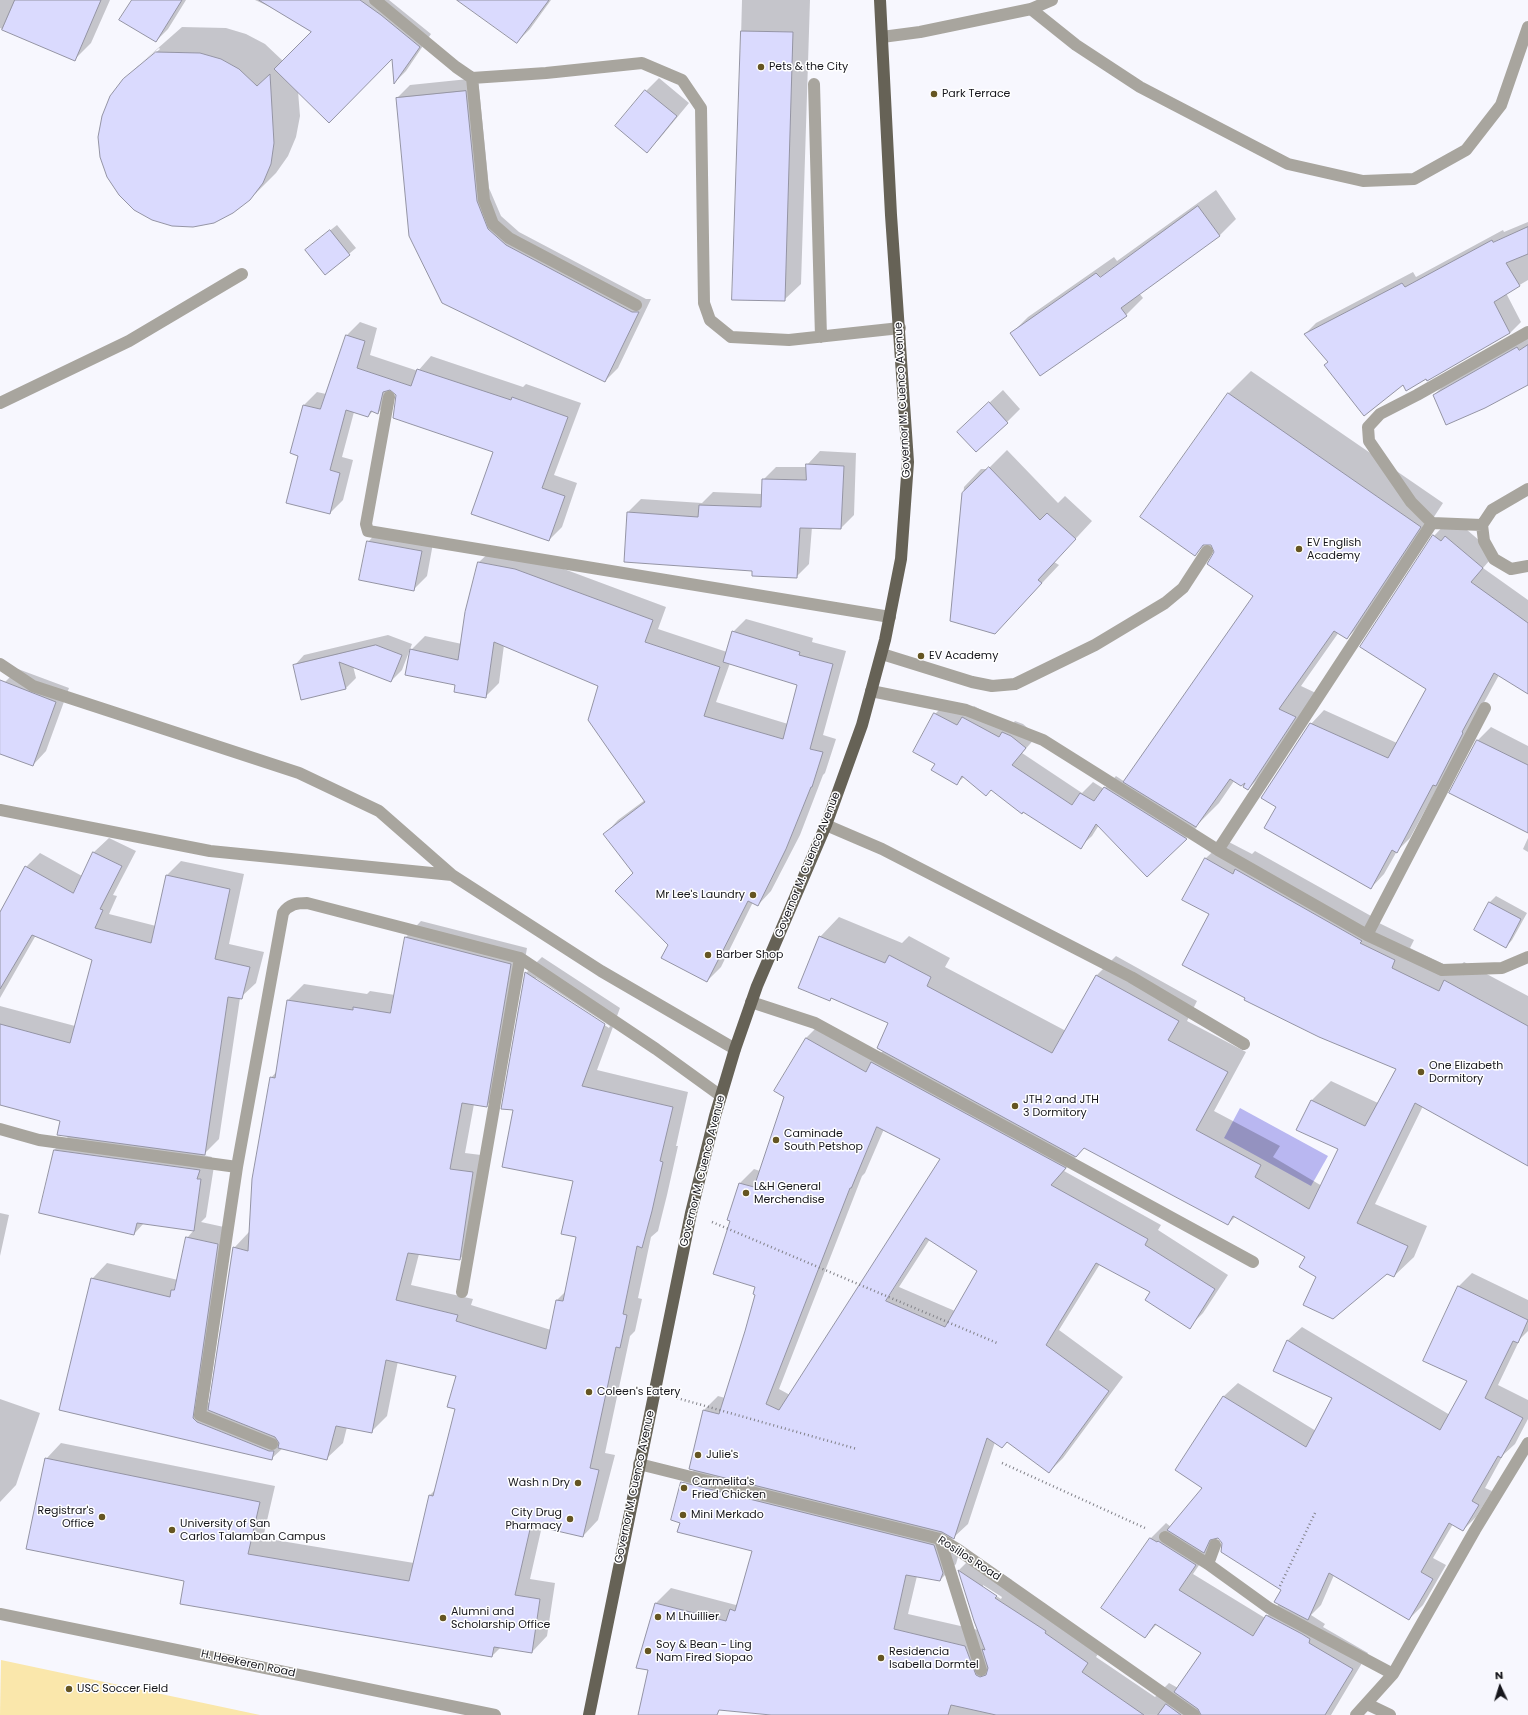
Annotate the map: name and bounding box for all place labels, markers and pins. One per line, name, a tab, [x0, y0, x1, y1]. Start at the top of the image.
place label: Pets & the City	[769, 60, 848, 74]
marker: Pets & the City	[756, 62, 766, 72]
place label: Park Terrace	[942, 87, 1010, 101]
marker: Park Terrace	[929, 89, 939, 99]
place label: EV English Academy	[1307, 536, 1361, 562]
marker: EV English Academy	[1294, 544, 1304, 554]
place label: EV Academy	[929, 649, 998, 663]
marker: EV Academy	[916, 651, 926, 661]
place label: Mr Lee's Laundry	[656, 888, 745, 902]
marker: Mr Lee's Laundry	[748, 890, 758, 900]
place label: Barber Shop	[716, 948, 784, 962]
marker: Barber Shop	[703, 950, 713, 960]
place label: One Elizabeth Dormitory	[1429, 1059, 1503, 1085]
marker: One Elizabeth Dormitory	[1416, 1067, 1426, 1077]
place label: JTH 2 and JTH 3 Dormitory	[1023, 1093, 1099, 1119]
marker: JTH 2 and JTH 3 Dormitory	[1010, 1101, 1020, 1111]
place label: Caminade South Petshop	[784, 1127, 863, 1153]
marker: Caminade South Petshop	[771, 1135, 781, 1145]
place label: L&H General Merchendise	[754, 1180, 825, 1206]
marker: L&H General Merchendise	[741, 1188, 751, 1198]
place label: Coleen's Eatery	[597, 1385, 681, 1399]
marker: Coleen's Eatery	[584, 1387, 594, 1397]
place label: Julie's	[706, 1448, 739, 1462]
marker: Julie's	[693, 1450, 703, 1460]
place label: Carmelita's Fried Chicken	[692, 1475, 766, 1501]
place label: Wash n Dry	[508, 1476, 570, 1490]
marker: Wash n Dry	[573, 1478, 583, 1488]
marker: Carmelita's Fried Chicken	[679, 1483, 689, 1493]
place label: Registrar's Office	[37, 1504, 94, 1530]
place label: City Drug Pharmacy	[505, 1506, 562, 1532]
place label: Mini Merkado	[691, 1508, 764, 1522]
marker: Mini Merkado	[678, 1510, 688, 1520]
marker: Registrar's Office	[97, 1512, 107, 1522]
marker: City Drug Pharmacy	[565, 1514, 575, 1524]
place label: University of San Carlos Talamban Campus	[180, 1517, 326, 1543]
marker: University of San Carlos Talamban Campus	[167, 1525, 177, 1535]
place label: Alumni and Scholarship Office	[451, 1605, 550, 1631]
place label: M Lhuillier	[666, 1610, 719, 1624]
marker: M Lhuillier	[653, 1612, 663, 1622]
marker: Alumni and Scholarship Office	[438, 1613, 448, 1623]
place label: Soy & Bean - Ling Nam Fired Siopao	[656, 1638, 753, 1664]
place label: Residencia Isabella Dormtel	[889, 1645, 979, 1671]
marker: Soy & Bean - Ling Nam Fired Siopao	[643, 1646, 653, 1656]
marker: Residencia Isabella Dormtel	[876, 1653, 886, 1663]
place label: USC Soccer Field	[77, 1682, 168, 1696]
marker: USC Soccer Field	[64, 1684, 74, 1694]

